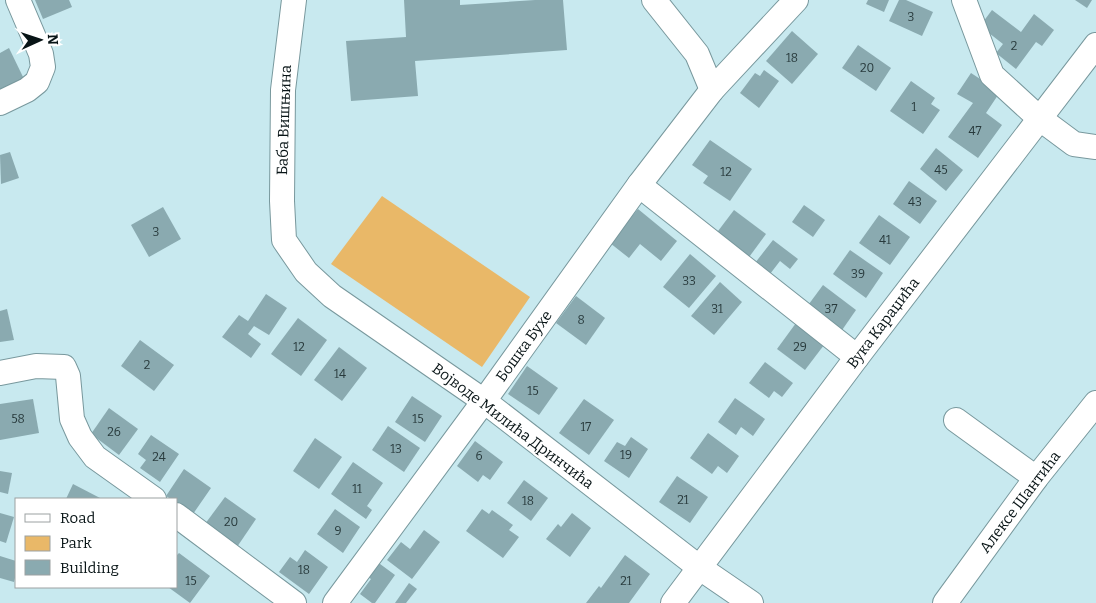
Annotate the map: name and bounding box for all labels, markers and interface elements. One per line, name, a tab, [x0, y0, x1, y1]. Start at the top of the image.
house number: 3	[908, 10, 915, 24]
north arrow	[15, 15, 65, 65]
text: N	[44, 34, 61, 45]
house number: 2	[1011, 39, 1017, 53]
house number: 18	[786, 51, 798, 65]
house number: 20	[860, 61, 874, 75]
street label: Баба Вишњина	[273, 65, 295, 175]
house number: 1	[912, 100, 917, 114]
house number: 47	[969, 124, 981, 138]
house number: 45	[934, 163, 948, 177]
house number: 12	[720, 165, 732, 179]
house number: 43	[908, 195, 922, 209]
house number: 3	[153, 225, 160, 239]
house number: 41	[879, 233, 891, 247]
house number: 39	[851, 267, 865, 281]
house number: 33	[682, 274, 696, 288]
street label: Вука Караџића	[843, 274, 923, 372]
house number: 31	[711, 302, 723, 316]
house number: 37	[825, 302, 837, 316]
street label: Бошка Бухе	[492, 307, 556, 385]
house number: 8	[577, 313, 585, 327]
house number: 12	[293, 340, 305, 354]
house number: 29	[793, 340, 807, 354]
house number: 2	[144, 358, 150, 372]
street label: Војводе Милића Дринчића	[429, 359, 597, 493]
house number: 14	[334, 367, 346, 381]
house number: 15	[527, 384, 539, 398]
house number: 58	[11, 412, 25, 426]
house number: 15	[412, 412, 424, 426]
house number: 17	[581, 420, 591, 434]
house number: 26	[107, 425, 121, 439]
house number: 13	[390, 442, 402, 456]
street label: Алексе Шантића	[976, 447, 1064, 557]
house number: 19	[620, 448, 632, 462]
house number: 6	[475, 449, 483, 463]
house number: 24	[152, 450, 166, 464]
house number: 11	[352, 482, 362, 496]
house number: 21	[677, 493, 689, 507]
house number: 18	[522, 494, 534, 508]
legend	[15, 498, 178, 588]
text: Road	[60, 509, 95, 527]
house number: 20	[224, 515, 238, 529]
house number: 9	[334, 524, 342, 538]
text: Park	[60, 534, 92, 552]
text: Building	[60, 559, 119, 577]
house number: 18	[298, 563, 310, 577]
house number: 15	[185, 574, 197, 588]
house number: 21	[620, 574, 632, 588]

